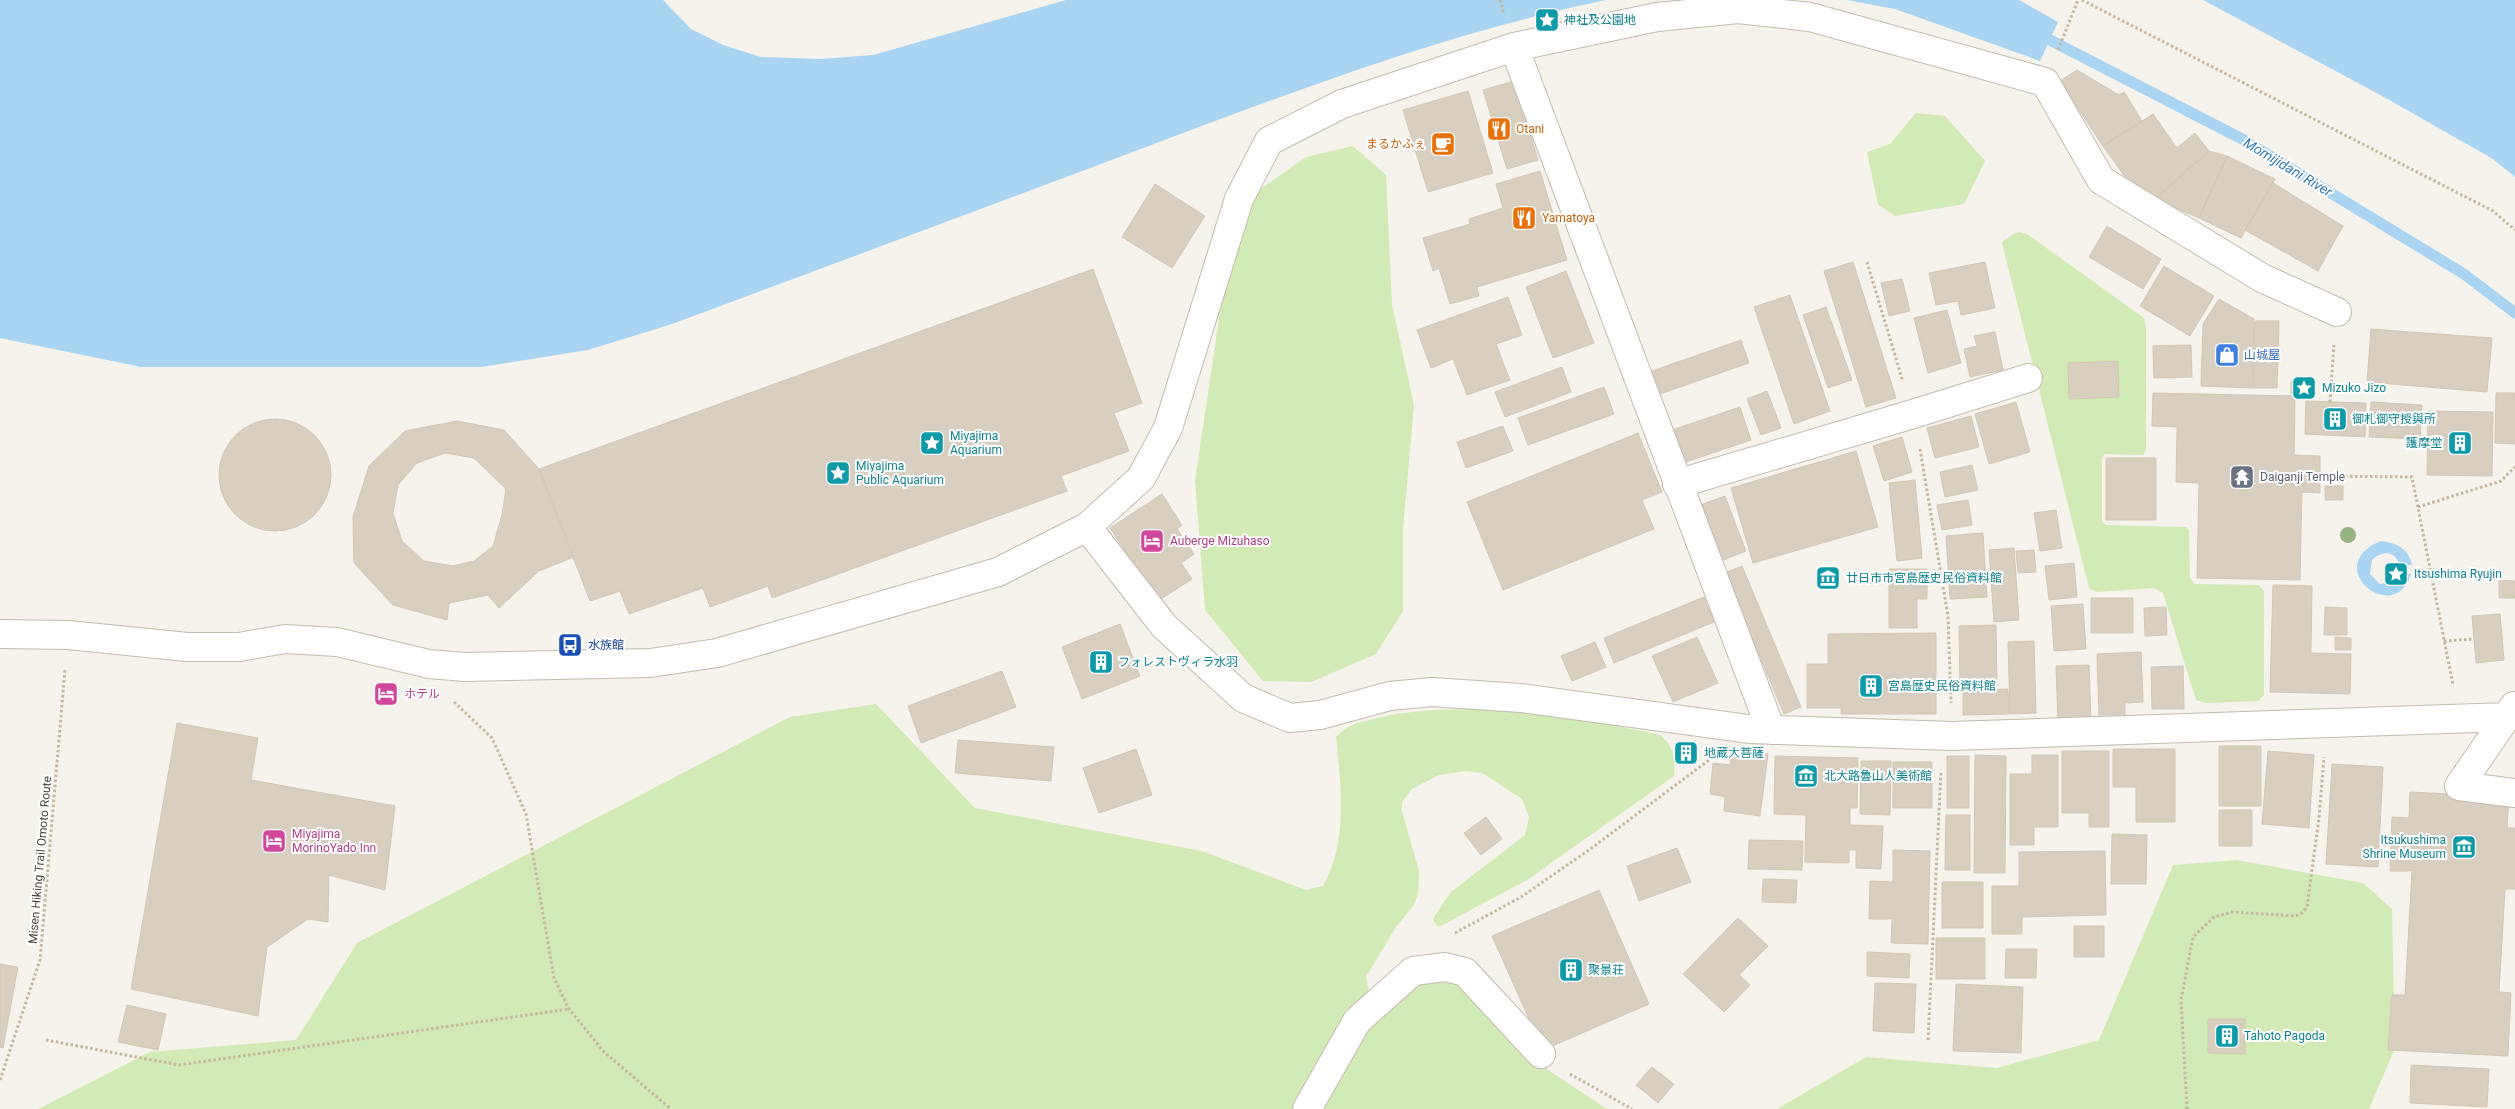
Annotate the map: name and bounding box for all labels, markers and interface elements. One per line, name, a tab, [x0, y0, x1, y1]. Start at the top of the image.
place icon: 神社及公園地	[1534, 7, 1560, 33]
place label: 神社及公園地	[1564, 13, 1636, 27]
restaurant icon: Otani	[1486, 116, 1512, 142]
place label: Otani	[1516, 122, 1544, 136]
cafe icon: まるかふぇ	[1430, 131, 1456, 157]
water label: Momijidani River	[2241, 134, 2336, 200]
place label: まるかふぇ	[1366, 137, 1426, 151]
restaurant icon: Yamatoya	[1511, 205, 1537, 231]
place label: Yamatoya	[1542, 211, 1595, 225]
shop icon: 山城屋	[2214, 342, 2240, 368]
place label: 山城屋	[2244, 348, 2280, 362]
place icon: Mizuko Jizo	[2291, 375, 2317, 401]
place label: Mizuko Jizo	[2322, 381, 2386, 395]
building icon: 御札御守授與所	[2322, 406, 2348, 432]
place label: 御札御守授與所	[2352, 412, 2436, 426]
place label: Miyajima Aquarium	[950, 429, 1002, 457]
place icon: Miyajima Aquarium	[919, 430, 945, 456]
building icon: 護摩堂	[2447, 430, 2473, 456]
place label: 護摩堂	[2406, 436, 2442, 450]
place label: Miyajima Public Aquarium	[856, 459, 944, 487]
place icon: Miyajima Public Aquarium	[825, 460, 851, 486]
temple icon: Daiganji Temple	[2229, 464, 2255, 490]
place label: Daiganji Temple	[2260, 470, 2345, 484]
hotel icon: Auberge Mizuhaso	[1139, 528, 1165, 554]
place label: Auberge Mizuhaso	[1170, 534, 1270, 548]
place icon: Itsushima Ryujin	[2383, 561, 2409, 587]
museum icon: 廿日市市宮島歴史民俗資料館	[1815, 565, 1841, 591]
place label: Itsushima Ryujin	[2414, 567, 2502, 581]
place label: 廿日市市宮島歴史民俗資料館	[1846, 571, 2002, 585]
bus stop icon: 水族館	[557, 632, 583, 658]
place label: 水族館	[588, 638, 624, 652]
building icon: フォレストヴィラ水羽	[1088, 649, 1114, 675]
place label: フォレストヴィラ水羽	[1118, 655, 1238, 669]
building icon: 宮島歴史民俗資料館	[1858, 673, 1884, 699]
place label: 宮島歴史民俗資料館	[1888, 679, 1996, 693]
hotel icon: ホテル	[373, 681, 399, 707]
place label: ホテル	[404, 687, 440, 701]
building icon: 地蔵大菩薩	[1673, 740, 1699, 766]
place label: 地蔵大菩薩	[1704, 746, 1764, 760]
museum icon: 北大路魯山人美術館	[1793, 763, 1819, 789]
place label: 北大路魯山人美術館	[1824, 769, 1932, 783]
street label: Misen Hiking Trail Omoto Route	[26, 775, 54, 945]
place label: Miyajima MorinoYado Inn	[292, 827, 376, 855]
hotel icon: Miyajima MorinoYado Inn	[261, 828, 287, 854]
place label: Itsukushima Shrine Museum	[2363, 833, 2446, 861]
museum icon: Itsukushima Shrine Museum	[2451, 834, 2477, 860]
building icon: 聚景荘	[1558, 957, 1584, 983]
place label: 聚景荘	[1588, 963, 1624, 977]
building icon: Tahoto Pagoda	[2214, 1023, 2240, 1049]
place label: Tahoto Pagoda	[2244, 1029, 2325, 1043]

